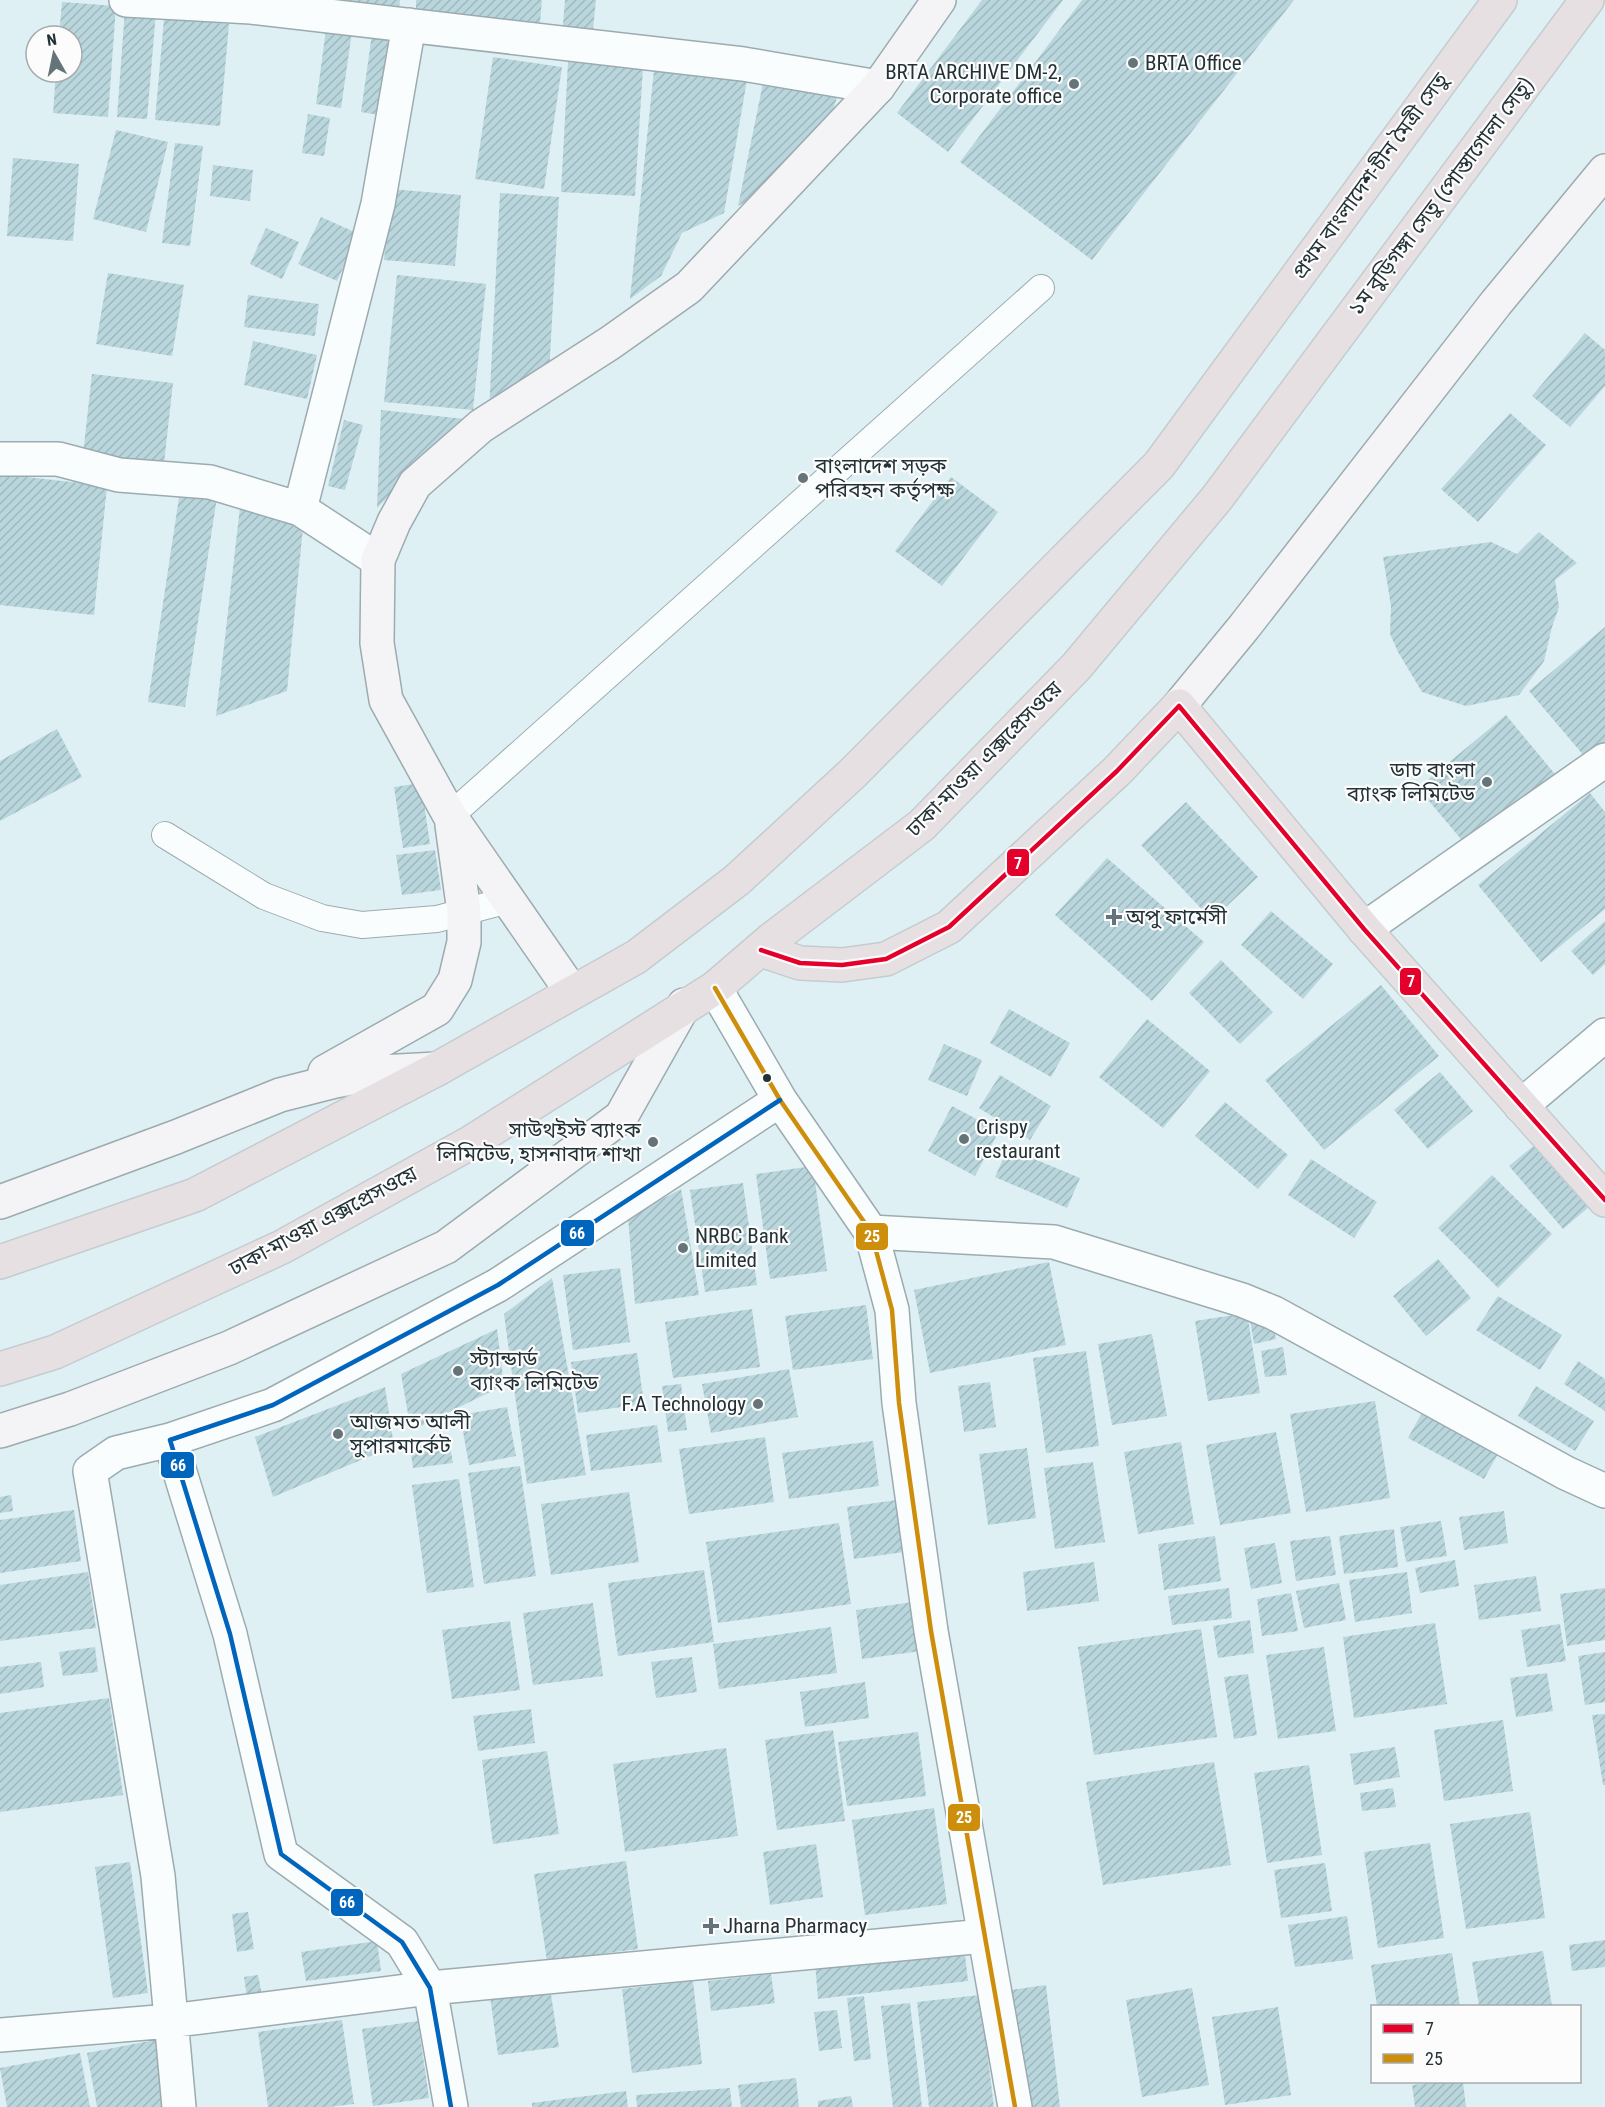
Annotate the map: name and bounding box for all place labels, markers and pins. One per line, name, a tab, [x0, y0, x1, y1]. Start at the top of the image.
place label: BRTA Office	[1145, 51, 1242, 75]
marker: BRTA Office	[1126, 56, 1140, 70]
place label: BRTA ARCHIVE DM-2, Corporate office	[885, 60, 1062, 108]
marker: BRTA ARCHIVE DM-2, Corporate office	[1067, 77, 1081, 91]
place label: বাংলাদেশ সড়ক পরিবহন কর্তৃপক্ষ	[814, 454, 955, 502]
marker: বাংলাদেশ সড়ক পরিবহন কর্তৃপক্ষ	[796, 471, 810, 485]
place label: ডাচ বাংলা ব্যাংক লিমিটেড	[1346, 758, 1476, 806]
marker: ডাচ বাংলা ব্যাংক লিমিটেড	[1480, 775, 1494, 789]
place label: অপু ফার্মেসী	[1125, 904, 1227, 929]
marker: অপু ফার্মেসী	[1107, 910, 1121, 924]
unlabelled marker	[761, 1072, 773, 1084]
place label: Crispy restaurant	[976, 1115, 1060, 1163]
place label: সাউথইস্ট ব্যাংক লিমিটেড, হাসনাবাদ শাখা	[436, 1118, 642, 1166]
marker: Crispy restaurant	[957, 1132, 971, 1146]
marker: সাউথইস্ট ব্যাংক লিমিটেড, হাসনাবাদ শাখা	[646, 1135, 660, 1149]
place label: NRBC Bank Limited	[695, 1224, 789, 1272]
marker: NRBC Bank Limited	[676, 1241, 690, 1255]
place label: স্ট্যান্ডার্ড ব্যাংক লিমিটেড	[469, 1346, 599, 1395]
marker: স্ট্যান্ডার্ড ব্যাংক লিমিটেড	[451, 1364, 465, 1378]
place label: F.A Technology	[621, 1392, 746, 1416]
marker: F.A Technology	[751, 1397, 765, 1411]
place label: আজমত আলী সুপারমার্কেট	[349, 1410, 471, 1458]
marker: আজমত আলী সুপারমার্কেট	[331, 1427, 345, 1441]
place label: Jharna Pharmacy	[723, 1914, 868, 1938]
marker: Jharna Pharmacy	[704, 1919, 718, 1933]

